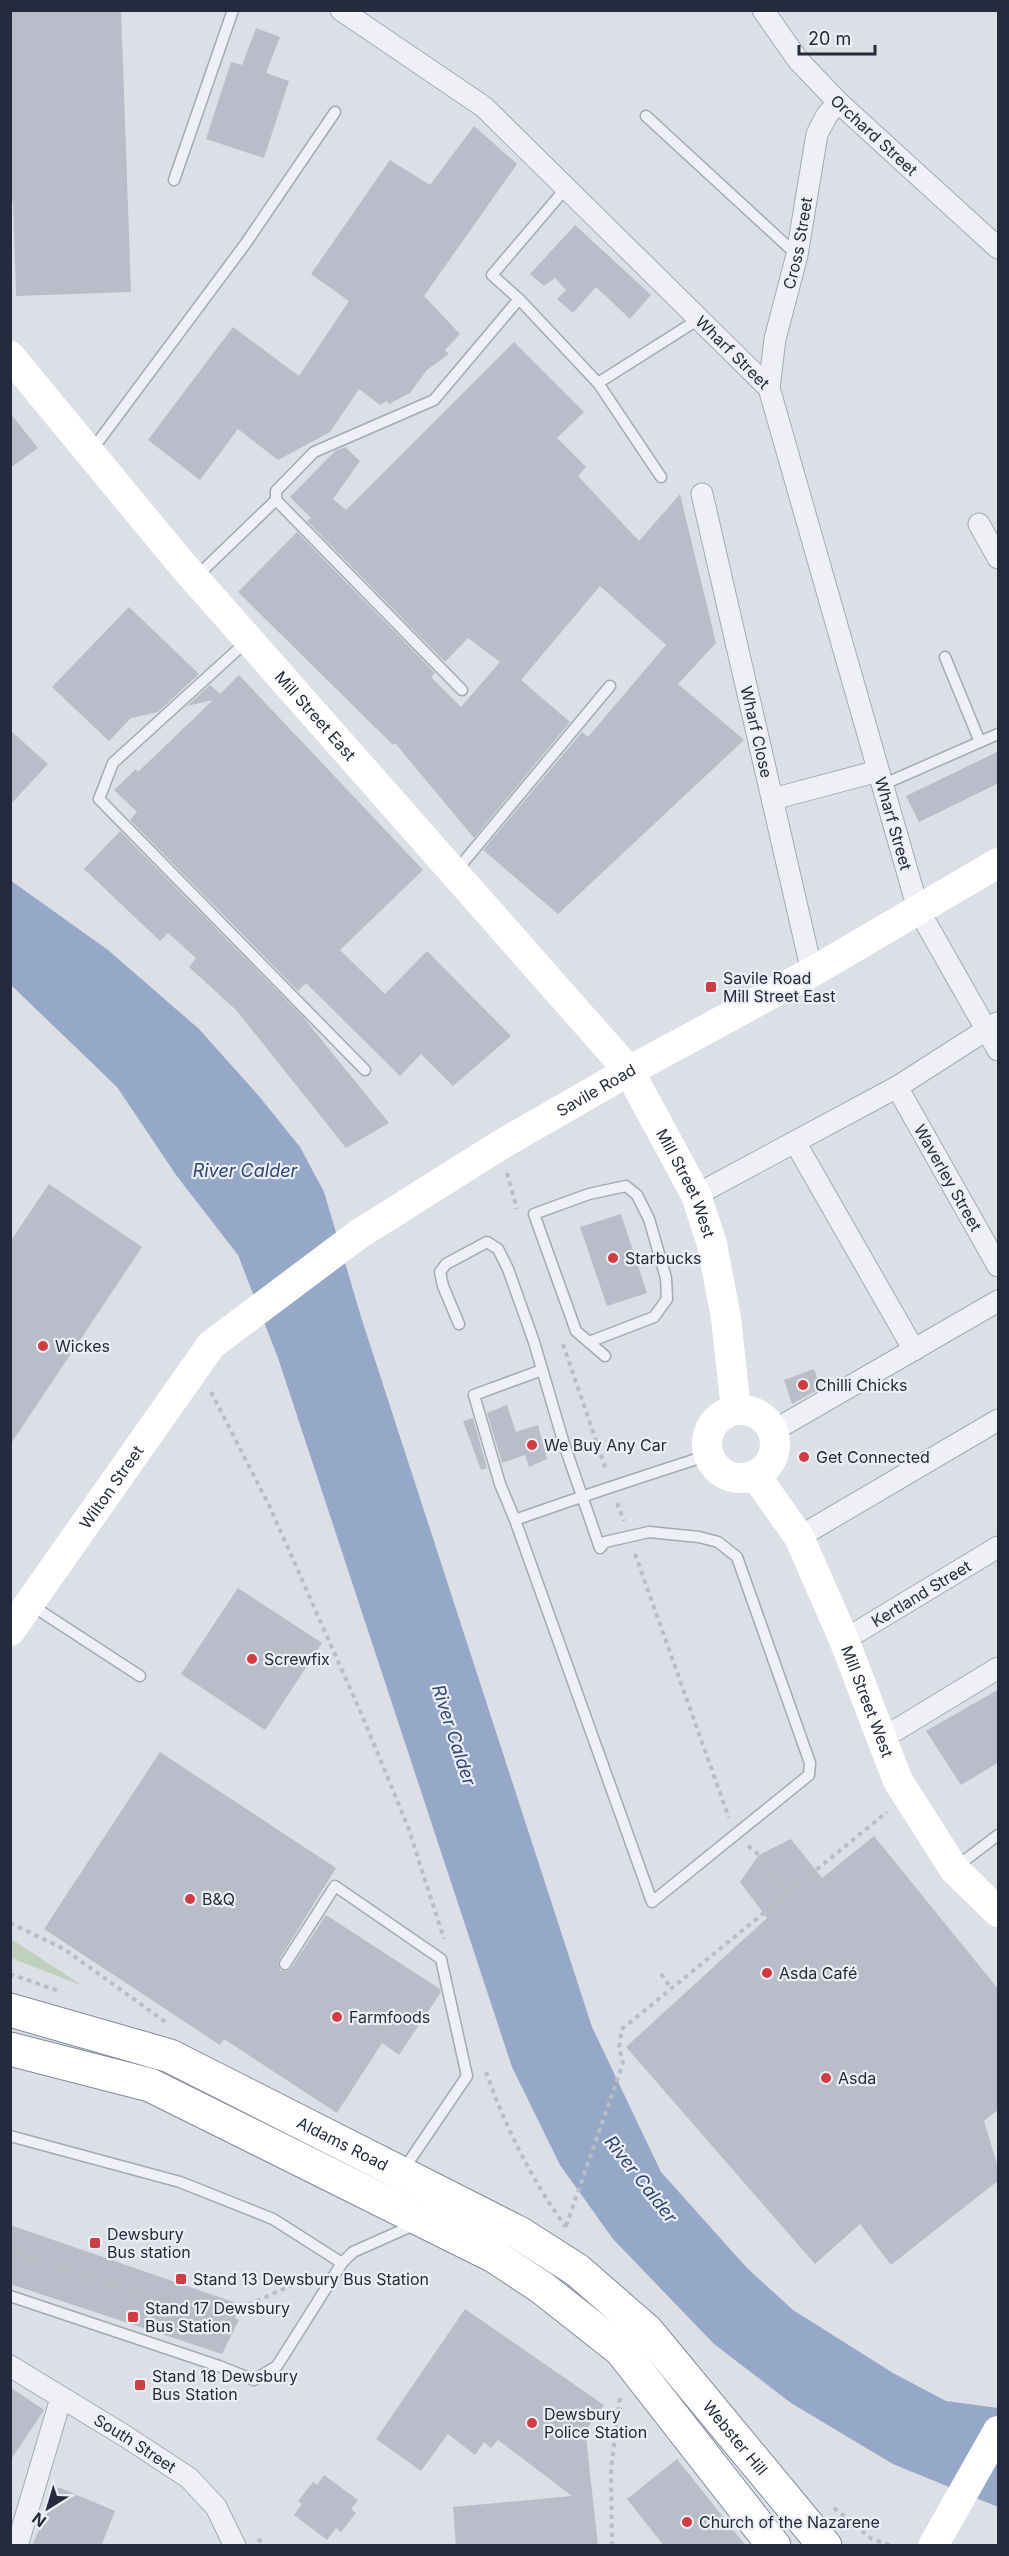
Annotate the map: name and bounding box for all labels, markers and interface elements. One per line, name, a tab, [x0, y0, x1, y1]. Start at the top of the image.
scale bar	[799, 18, 876, 56]
text: 20 m	[808, 28, 851, 49]
street label: Orchard Street	[826, 90, 922, 180]
street label: Cross Street	[778, 196, 816, 291]
street label: Wharf Street	[691, 311, 774, 393]
street label: Mill Street East	[271, 667, 360, 764]
street label: Wharf Close	[736, 684, 777, 780]
street label: Wharf Street	[871, 775, 916, 872]
place label: Savile Road Mill Street East	[723, 968, 836, 1006]
marker: Savile Road Mill Street East	[704, 980, 718, 994]
street label: Savile Road	[553, 1059, 639, 1121]
street label: Waverley Street	[910, 1121, 986, 1235]
street label: Mill Street West	[652, 1125, 719, 1240]
water label: River Calder	[193, 1160, 299, 1181]
place label: Starbucks	[625, 1248, 701, 1268]
marker: Starbucks	[606, 1251, 620, 1265]
place label: Wickes	[55, 1336, 110, 1356]
marker: Wickes	[36, 1339, 50, 1353]
place label: Chilli Chicks	[815, 1375, 908, 1395]
marker: Chilli Chicks	[796, 1378, 810, 1392]
place label: We Buy Any Car	[544, 1435, 667, 1455]
marker: We Buy Any Car	[525, 1438, 539, 1452]
street label: Wilton Street	[75, 1441, 147, 1533]
place label: Get Connected	[816, 1447, 930, 1467]
marker: Get Connected	[797, 1450, 811, 1464]
street label: Kertland Street	[868, 1556, 974, 1631]
street label: Mill Street West	[837, 1642, 898, 1760]
place label: Screwfix	[264, 1649, 330, 1669]
marker: Screwfix	[245, 1652, 259, 1666]
water label: River Calder	[428, 1682, 481, 1789]
place label: B&Q	[202, 1889, 235, 1909]
marker: B&Q	[183, 1892, 197, 1906]
place label: Asda Café	[779, 1963, 857, 1983]
marker: Asda Café	[760, 1966, 774, 1980]
place label: Farmfoods	[349, 2007, 430, 2027]
marker: Farmfoods	[330, 2010, 344, 2024]
place label: Asda	[838, 2068, 876, 2088]
marker: Asda	[819, 2071, 833, 2085]
street label: Aldams Road	[294, 2112, 391, 2175]
water label: River Calder	[601, 2131, 682, 2228]
place label: Dewsbury Bus station	[107, 2224, 191, 2262]
marker: Dewsbury Bus station	[88, 2236, 102, 2250]
place label: Stand 13 Dewsbury Bus Station	[193, 2269, 429, 2289]
marker: Stand 13 Dewsbury Bus Station	[174, 2272, 188, 2286]
place label: Stand 17 Dewsbury Bus Station	[145, 2298, 290, 2336]
marker: Stand 17 Dewsbury Bus Station	[126, 2310, 140, 2324]
place label: Stand 18 Dewsbury Bus Station	[152, 2366, 298, 2404]
marker: Stand 18 Dewsbury Bus Station	[133, 2378, 147, 2392]
street label: Webster Hill	[699, 2396, 772, 2479]
place label: Dewsbury Police Station	[544, 2404, 647, 2442]
street label: South Street	[90, 2410, 180, 2477]
marker: Dewsbury Police Station	[525, 2416, 539, 2430]
north arrow	[18, 2478, 78, 2538]
text: N	[28, 2508, 50, 2532]
place label: Church of the Nazarene	[699, 2512, 880, 2532]
marker: Church of the Nazarene	[680, 2515, 694, 2529]

